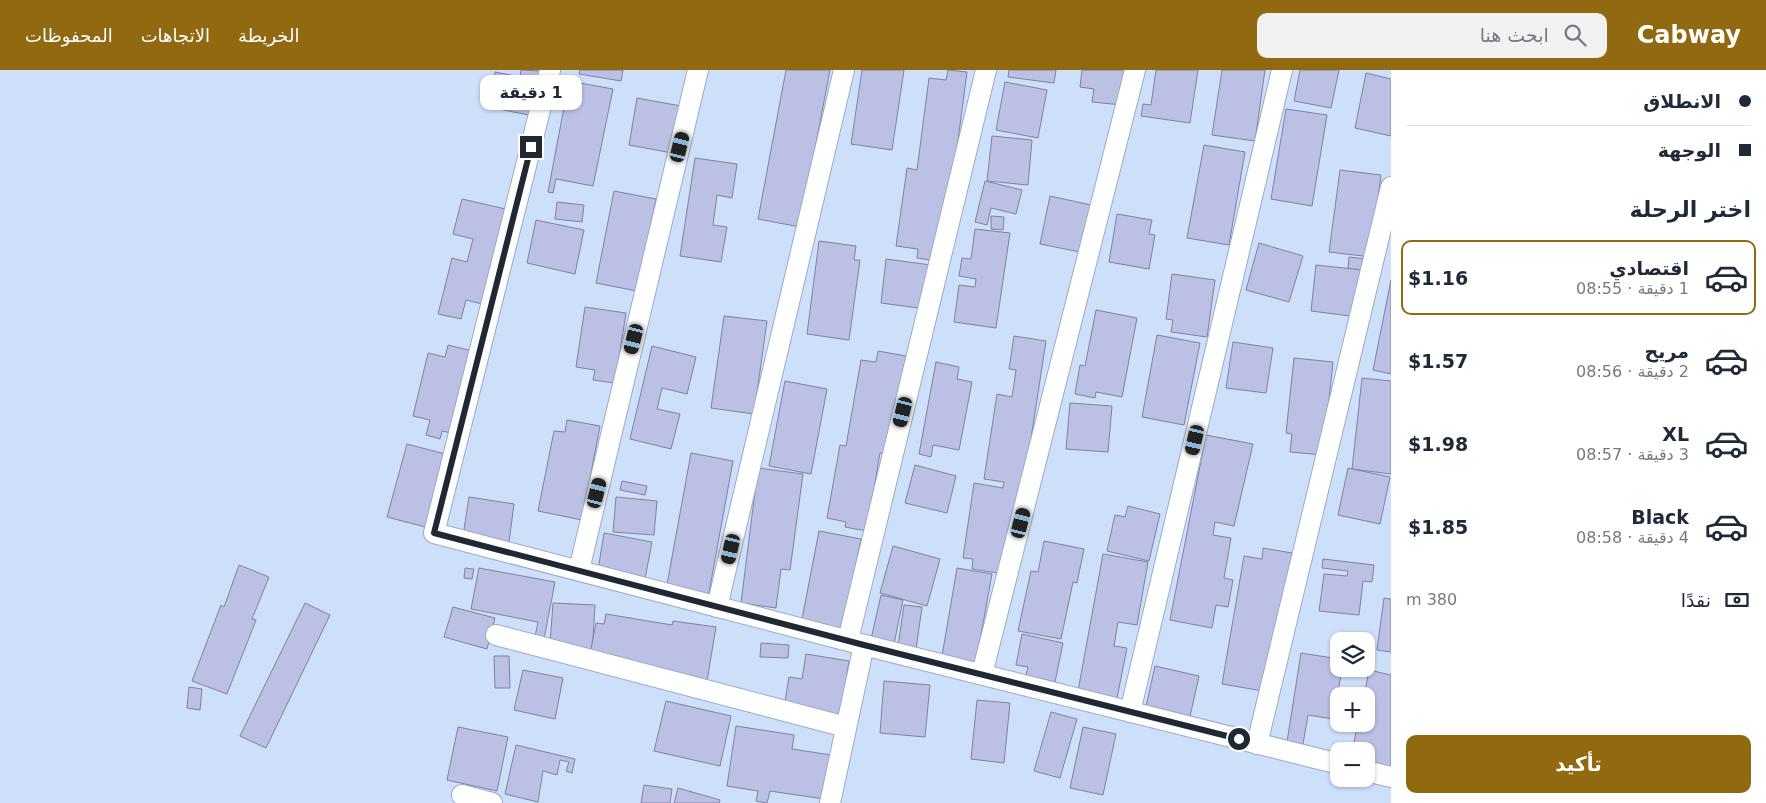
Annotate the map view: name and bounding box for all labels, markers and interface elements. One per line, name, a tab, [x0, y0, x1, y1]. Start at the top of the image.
search box	[1257, 13, 1607, 58]
icon: search	[1561, 21, 1589, 49]
text: Cabway	[1637, 21, 1741, 49]
text: ابحث هنا	[1480, 24, 1549, 46]
text: المحفوظات	[25, 25, 113, 46]
text: الاتجاهات	[141, 25, 210, 46]
text: الخريطة	[238, 25, 299, 46]
callout: 1 دقيقة	[480, 75, 582, 110]
text: 1 دقيقة	[499, 83, 563, 102]
text: الانطلاق	[1643, 90, 1721, 112]
car	[669, 131, 690, 163]
route end	[520, 136, 542, 158]
text: الوجهة	[1658, 139, 1721, 161]
text: اختر الرحلة	[1630, 197, 1751, 222]
icon: car	[1704, 255, 1749, 300]
text: اقتصادي	[1609, 257, 1689, 279]
text: $1.16	[1408, 267, 1468, 289]
text: 1 دقيقة · 08:55	[1576, 279, 1689, 298]
car	[623, 323, 644, 355]
icon: car	[1704, 338, 1749, 383]
text: مريح	[1645, 340, 1689, 362]
text: $1.57	[1408, 350, 1468, 372]
text: 2 دقيقة · 08:56	[1576, 362, 1689, 381]
car	[892, 396, 913, 428]
icon: car	[1704, 421, 1749, 466]
text: XL	[1662, 423, 1689, 445]
car	[1184, 424, 1205, 456]
text: $1.98	[1408, 433, 1468, 455]
text: 3 دقيقة · 08:57	[1576, 445, 1689, 464]
car	[586, 477, 607, 509]
icon: car	[1704, 504, 1749, 549]
text: Black	[1631, 506, 1689, 528]
car	[1010, 507, 1031, 539]
text: $1.85	[1408, 516, 1468, 538]
text: 4 دقيقة · 08:58	[1576, 528, 1689, 547]
car	[720, 533, 741, 565]
icon: cash	[1723, 586, 1751, 614]
text: نقدًا	[1681, 589, 1711, 611]
text: 380 m	[1406, 590, 1457, 609]
map controls	[1330, 632, 1375, 787]
button: layers	[1330, 632, 1375, 677]
button: +	[1330, 687, 1375, 732]
route start	[1228, 728, 1250, 750]
button: تأكيد	[1406, 735, 1751, 793]
button: −	[1330, 742, 1375, 787]

